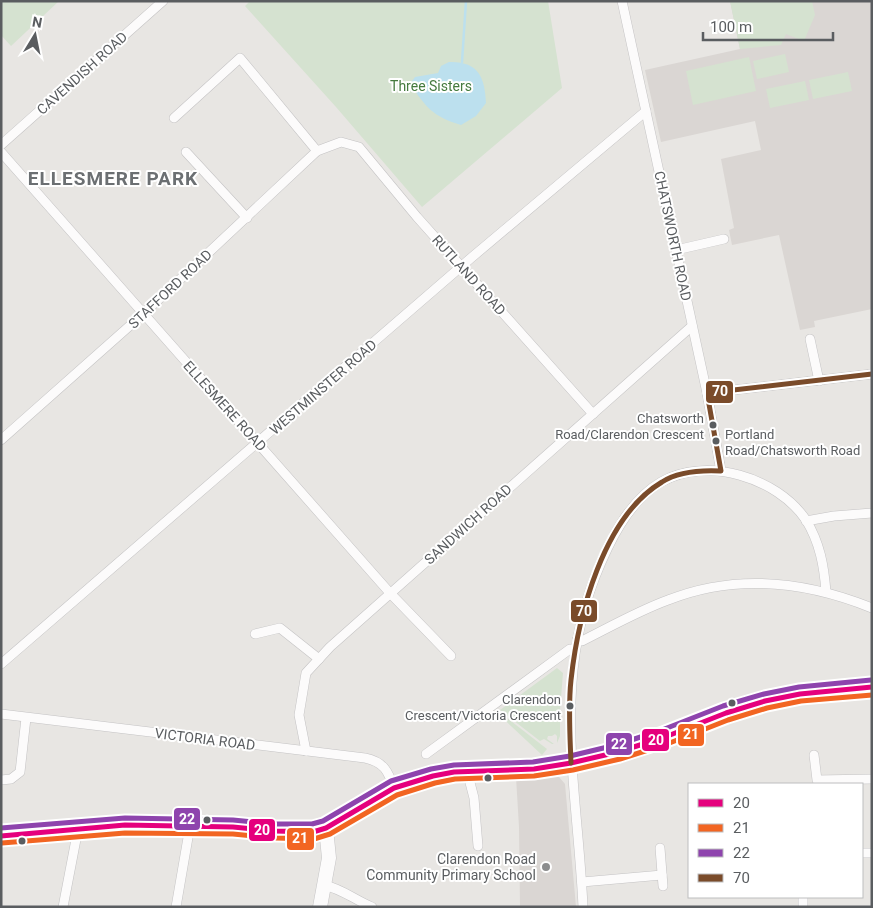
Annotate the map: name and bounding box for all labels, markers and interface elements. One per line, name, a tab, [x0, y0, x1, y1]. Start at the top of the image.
north arrow	[10, 10, 60, 60]
scale bar	[703, 10, 833, 42]
text: N	[31, 13, 44, 31]
text: 100 m	[710, 18, 752, 36]
street label: CAVENDISH ROAD	[34, 28, 130, 118]
park label: Three Sisters	[390, 78, 472, 94]
district label: ELLESMERE PARK	[28, 167, 198, 190]
street label: CHATSWORTH ROAD	[651, 170, 695, 302]
street label: RUTLAND ROAD	[429, 232, 509, 318]
street label: STAFFORD ROAD	[125, 246, 215, 332]
street label: WESTMINSTER ROAD	[266, 336, 380, 438]
street label: ELLESMERE ROAD	[180, 358, 270, 454]
line badge: 70	[705, 380, 734, 404]
text: 70	[712, 383, 728, 399]
place label: Chatsworth Road/Clarendon Crescent	[555, 411, 704, 442]
marker: Chatsworth Road/Clarendon Crescent	[708, 420, 718, 430]
place label: Portland Road/Chatsworth Road	[725, 427, 860, 458]
marker: Portland Road/Chatsworth Road	[711, 436, 721, 446]
street label: SANDWICH ROAD	[421, 481, 515, 567]
line badge: 70	[570, 599, 598, 623]
text: 70	[576, 603, 592, 619]
place label: Clarendon Crescent/Victoria Crescent	[405, 692, 561, 723]
unlabelled marker	[727, 698, 737, 708]
marker: Clarendon Crescent/Victoria Crescent	[565, 701, 575, 711]
line badge: 21	[677, 723, 705, 747]
street label: VICTORIA ROAD	[154, 725, 256, 753]
text: 21	[683, 726, 699, 742]
line badge: 20	[641, 728, 670, 752]
line badge: 22	[605, 732, 633, 756]
text: 20	[648, 732, 664, 748]
text: 22	[611, 736, 627, 752]
unlabelled marker	[483, 773, 493, 783]
legend	[688, 783, 863, 898]
text: 20	[733, 794, 750, 812]
line badge: 22	[173, 807, 201, 831]
text: 22	[179, 811, 195, 827]
unlabelled marker	[202, 815, 212, 825]
line badge: 20	[248, 818, 276, 842]
text: 21	[733, 819, 750, 837]
text: 20	[254, 822, 270, 838]
line badge: 21	[286, 827, 315, 851]
text: 21	[292, 830, 308, 846]
unlabelled marker	[17, 836, 27, 846]
text: 22	[733, 844, 750, 862]
place label: Clarendon Road Community Primary School	[366, 851, 536, 883]
marker: Clarendon Road Community Primary School	[540, 861, 552, 873]
text: 70	[733, 869, 750, 887]

